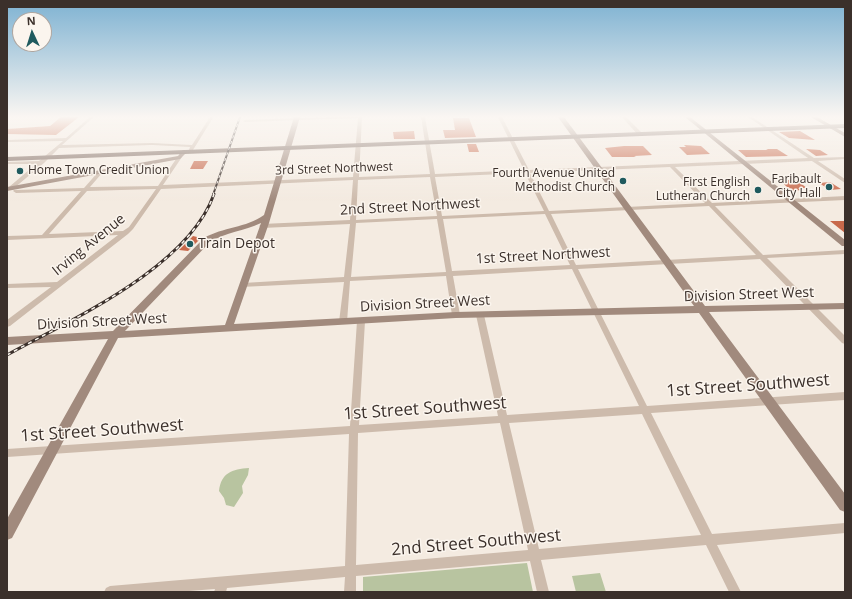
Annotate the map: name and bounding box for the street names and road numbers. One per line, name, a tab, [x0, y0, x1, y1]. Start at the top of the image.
street label: 3rd Street Northwest	[275, 160, 393, 178]
street label: 2nd Street Northwest	[340, 195, 480, 219]
street label: Irving Avenue	[49, 211, 129, 279]
street label: 1st Street Northwest	[475, 244, 611, 268]
street label: Division Street West	[684, 284, 814, 306]
street label: Division Street West	[360, 292, 490, 316]
street label: Division Street West	[37, 310, 167, 334]
street label: 1st Street Southwest	[666, 370, 830, 402]
street label: 1st Street Southwest	[343, 393, 507, 425]
street label: 1st Street Southwest	[20, 415, 184, 447]
street label: 2nd Street Southwest	[390, 525, 562, 561]

